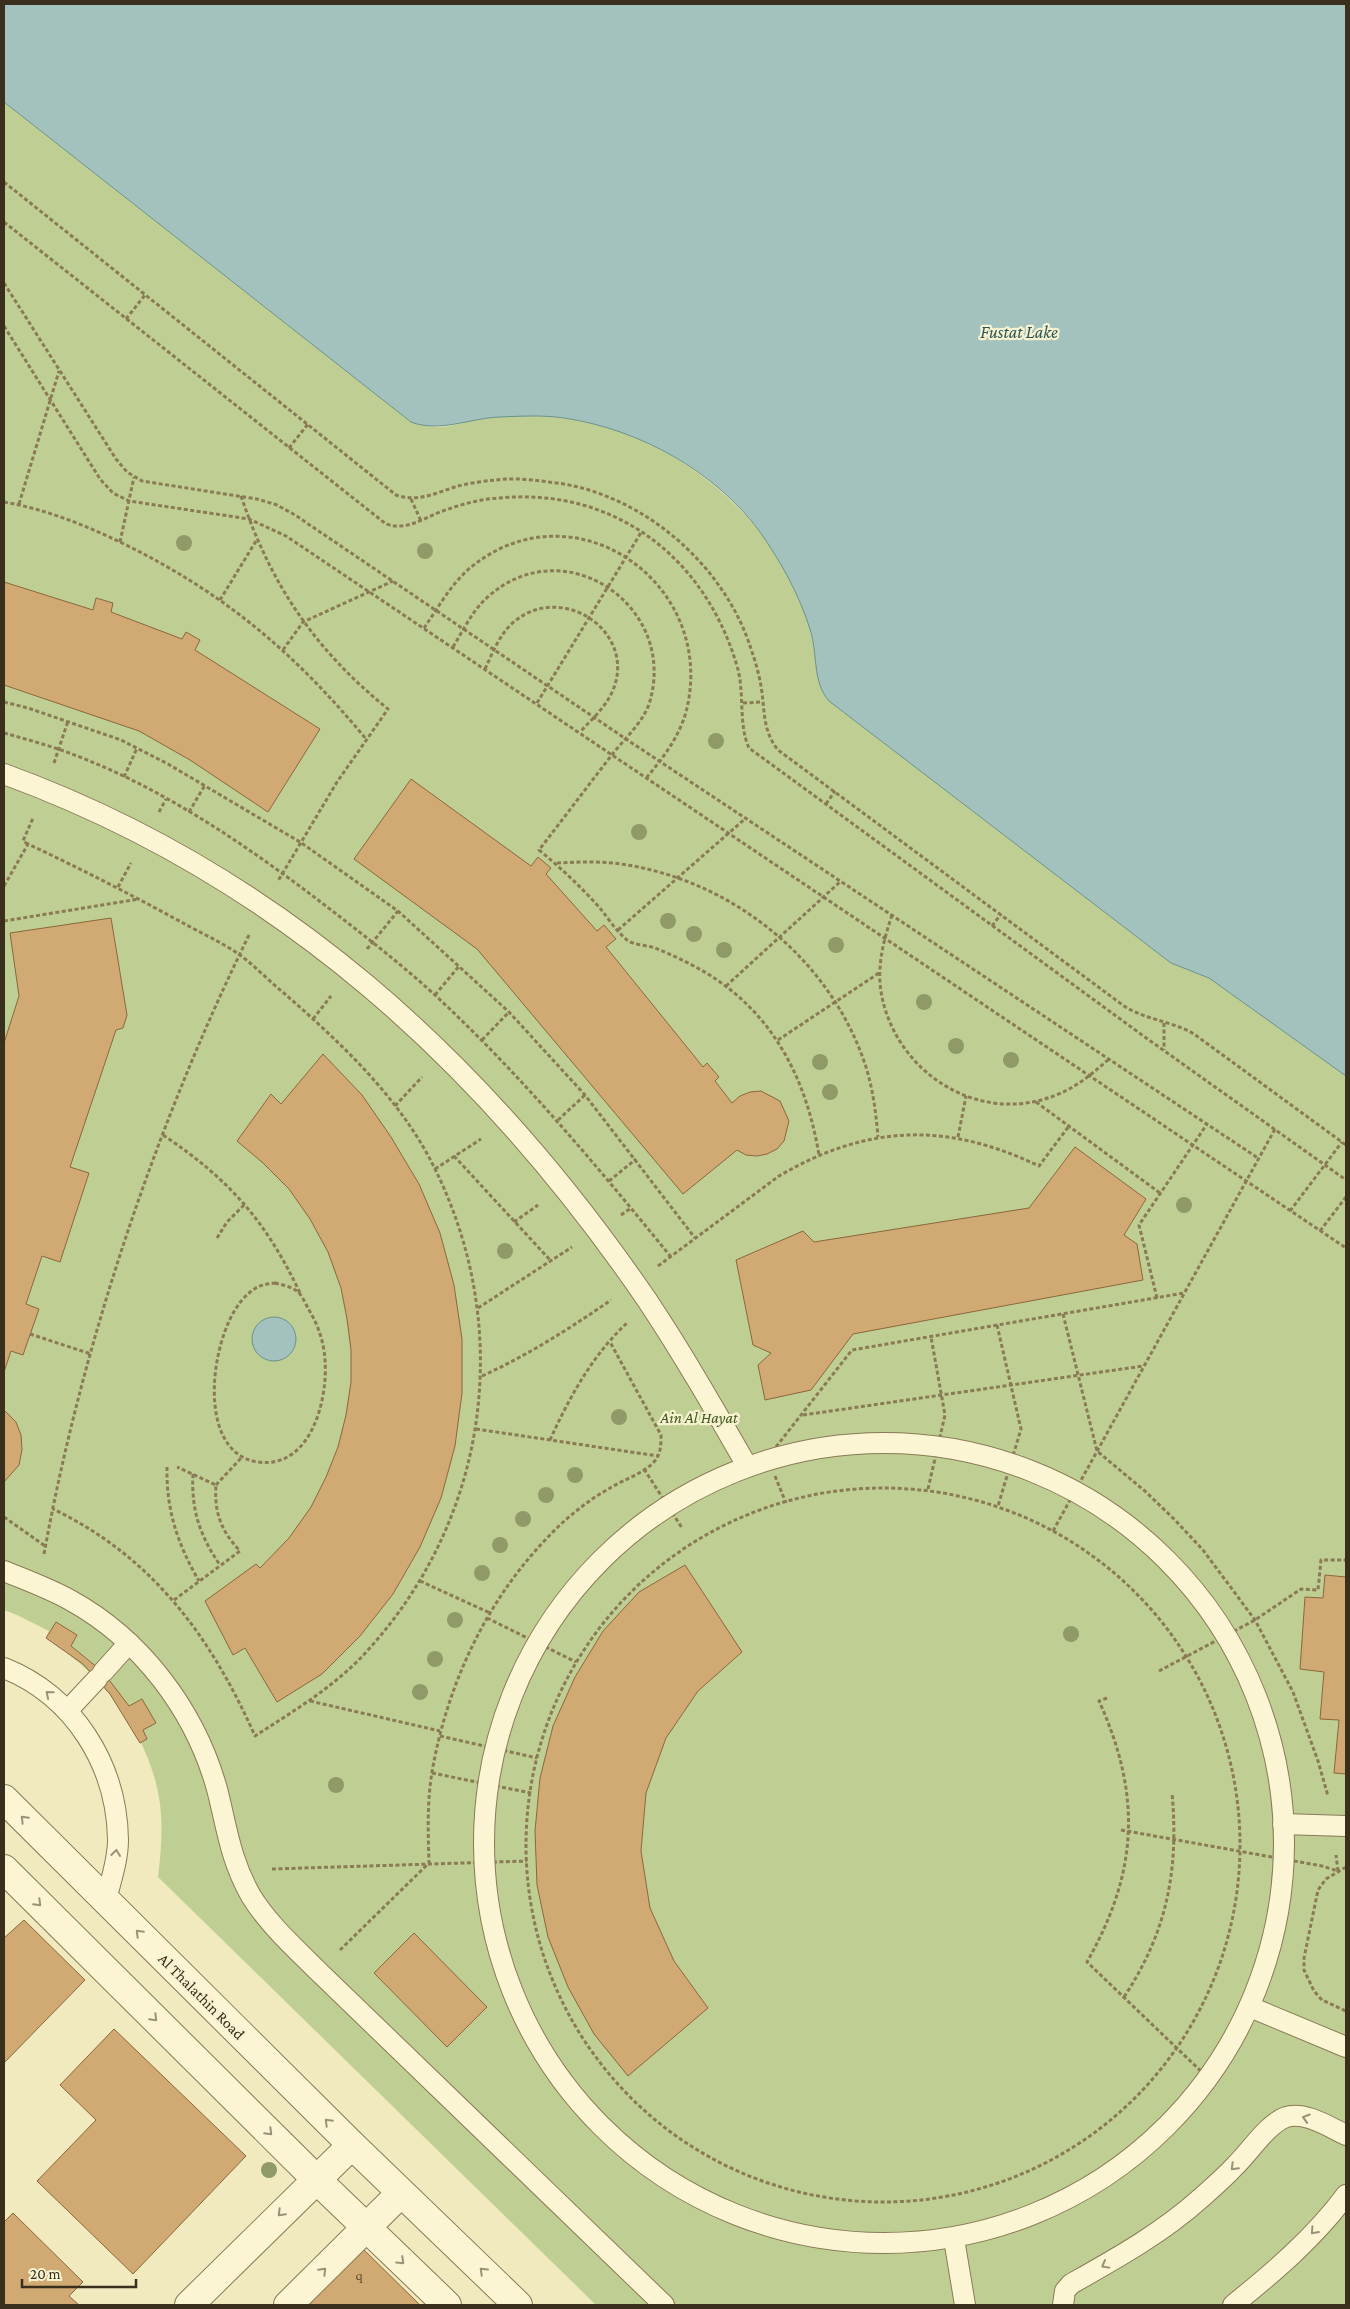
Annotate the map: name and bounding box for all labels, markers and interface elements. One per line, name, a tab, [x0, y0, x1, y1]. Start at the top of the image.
water label: Fustat Lake	[980, 322, 1058, 342]
park label: Ain Al Hayat	[659, 1409, 738, 1427]
one-way arrow	[45, 1691, 54, 1700]
one-way arrow	[21, 1815, 30, 1824]
one-way arrow	[110, 1848, 121, 1856]
one-way arrow	[33, 1897, 42, 1906]
one-way arrow	[136, 1930, 145, 1939]
street label: Al Thalathin Road	[155, 1950, 249, 2043]
one-way arrow	[148, 2012, 157, 2021]
one-way arrow	[1302, 2114, 1310, 2124]
one-way arrow	[325, 2119, 334, 2128]
one-way arrow	[263, 2126, 272, 2135]
one-way arrow	[1231, 2161, 1240, 2170]
one-way arrow	[278, 2208, 287, 2217]
one-way arrow	[1311, 2226, 1320, 2235]
one-way arrow	[396, 2255, 405, 2264]
scale bar	[22, 2256, 136, 2288]
one-way arrow	[1102, 2258, 1111, 2268]
text: 20 m	[30, 2266, 61, 2282]
house number: q	[355, 2267, 363, 2283]
one-way arrow	[317, 2268, 326, 2277]
one-way arrow	[479, 2268, 488, 2277]

